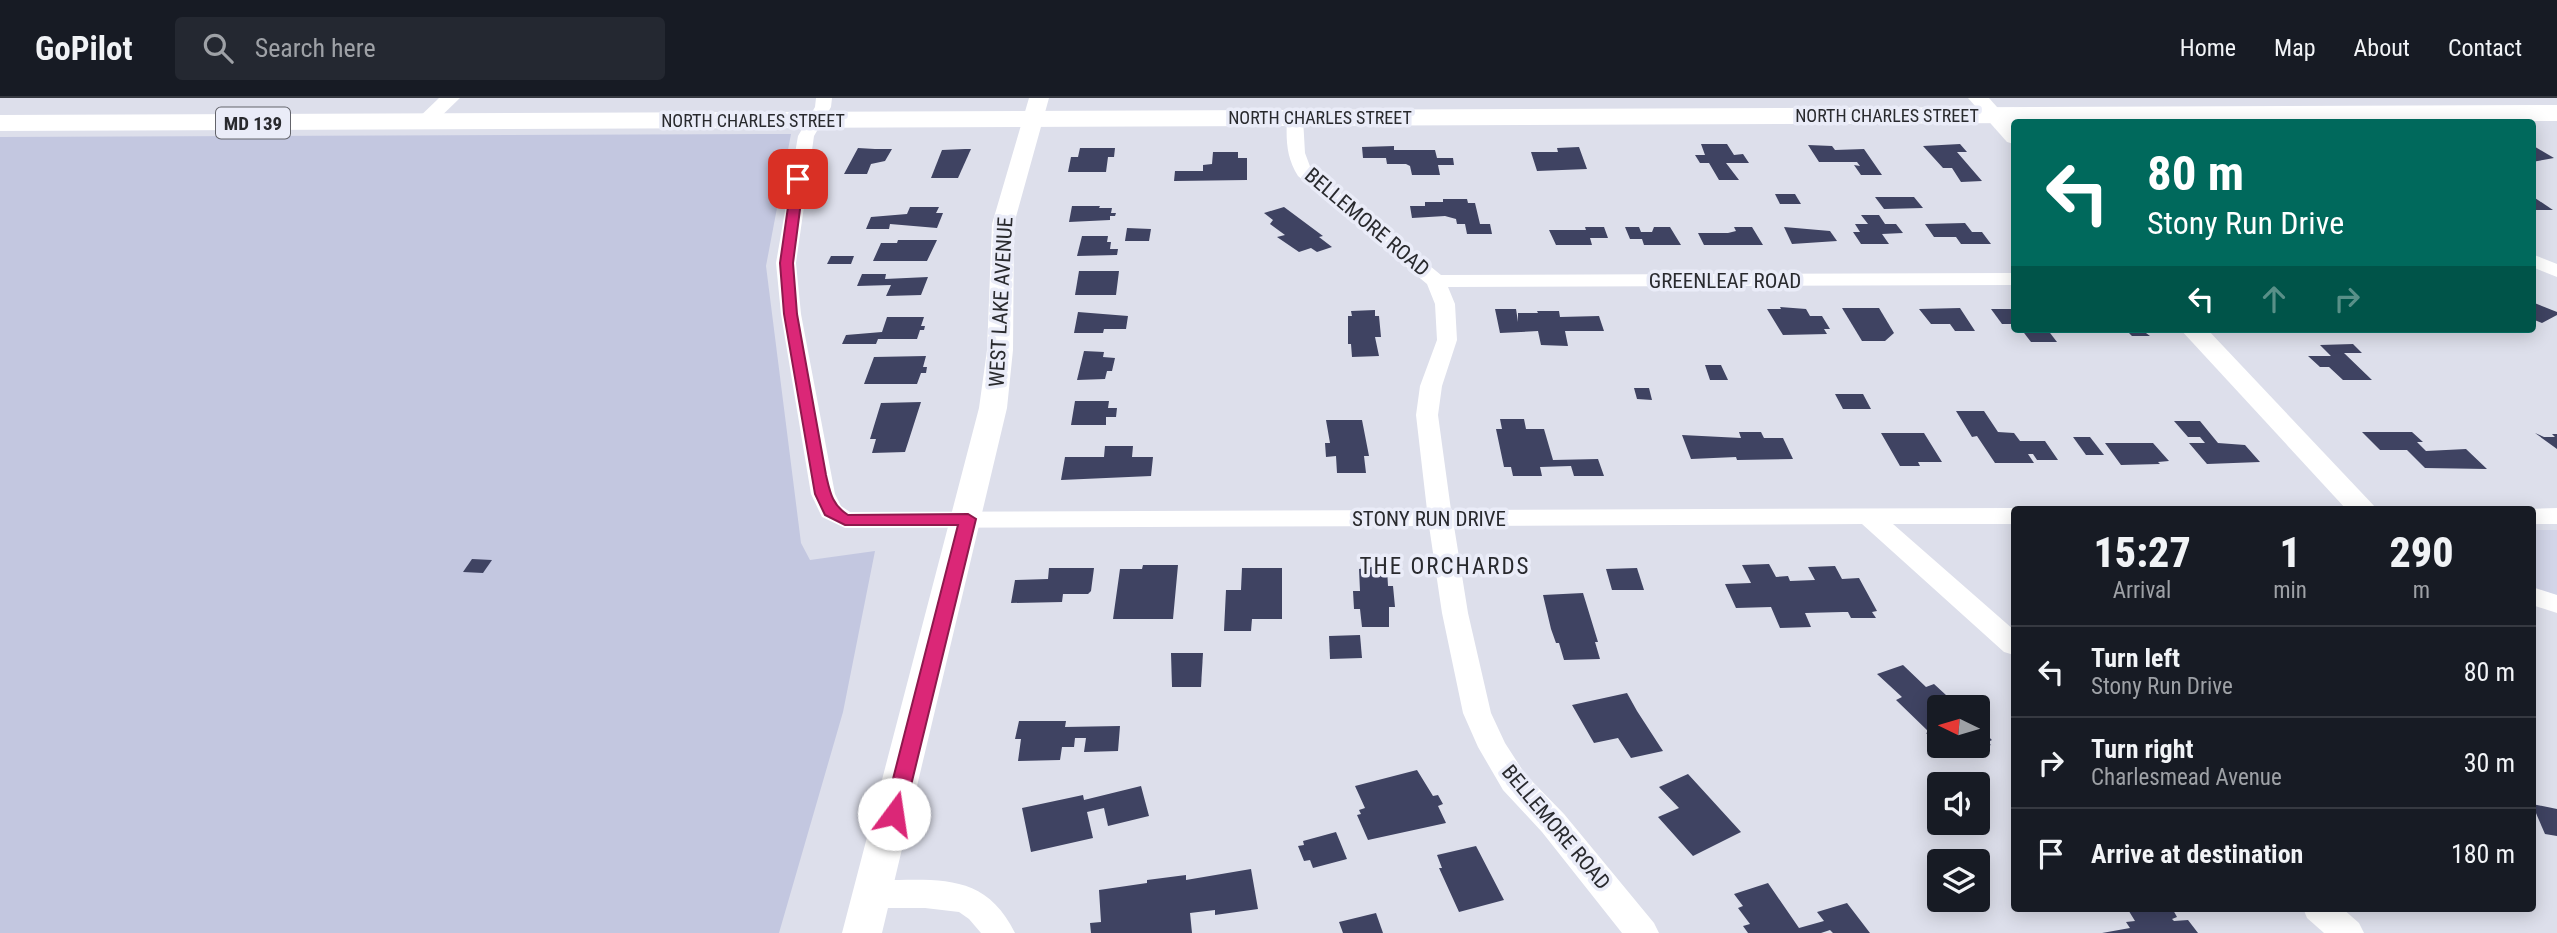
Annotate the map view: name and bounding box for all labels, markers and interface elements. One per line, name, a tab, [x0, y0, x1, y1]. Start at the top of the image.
search box	[175, 17, 665, 80]
text: GoPilot	[35, 29, 133, 68]
icon: search	[199, 29, 237, 67]
text: Search here	[255, 33, 376, 63]
text: Home	[2180, 34, 2236, 62]
text: Map	[2274, 34, 2316, 62]
text: About	[2354, 34, 2410, 62]
text: Contact	[2448, 34, 2522, 62]
street label: NORTH CHARLES STREET	[1795, 105, 1979, 126]
street label: NORTH CHARLES STREET	[1228, 107, 1412, 128]
road number: MD 139	[216, 108, 290, 139]
street label: NORTH CHARLES STREET	[661, 110, 845, 131]
text: 80 m	[2147, 145, 2244, 202]
icon: left	[2032, 147, 2123, 238]
pin	[768, 149, 828, 209]
icon: arrive	[779, 160, 817, 198]
street label: BELLEMORE ROAD	[1300, 163, 1434, 281]
text: Stony Run Drive	[2147, 204, 2344, 242]
street label: WEST LAKE AVENUE	[985, 216, 1017, 388]
street label: GREENLEAF ROAD	[1649, 269, 1801, 293]
icon: left	[2182, 280, 2220, 318]
icon: ahead	[2255, 280, 2293, 318]
icon: right	[2328, 280, 2366, 318]
street label: STONY RUN DRIVE	[1352, 507, 1506, 531]
text: 15:27	[2093, 528, 2191, 577]
text: 1	[2279, 528, 2301, 577]
text: 290	[2389, 528, 2454, 577]
district label: THE ORCHARDS	[1359, 553, 1531, 580]
text: Arrival	[2113, 577, 2171, 604]
text: min	[2273, 577, 2307, 604]
text: m	[2413, 577, 2430, 604]
text: Turn left	[2091, 643, 2180, 673]
icon: left	[2032, 653, 2070, 691]
text: 80 m	[2464, 657, 2515, 687]
text: Stony Run Drive	[2091, 673, 2233, 700]
north arrow	[1927, 695, 1990, 758]
map controls	[1927, 695, 1990, 912]
text: Turn right	[2091, 734, 2193, 764]
icon: right	[2032, 744, 2070, 782]
text: 30 m	[2464, 748, 2515, 778]
street label: BELLEMORE ROAD	[1497, 760, 1615, 894]
text: Charlesmead Avenue	[2091, 764, 2282, 791]
button: sound	[1927, 772, 1990, 835]
position arrow	[857, 777, 931, 851]
icon: arrive	[2032, 835, 2070, 873]
text: Arrive at destination	[2091, 839, 2303, 869]
text: 180 m	[2451, 839, 2515, 869]
button: layers	[1927, 849, 1990, 912]

